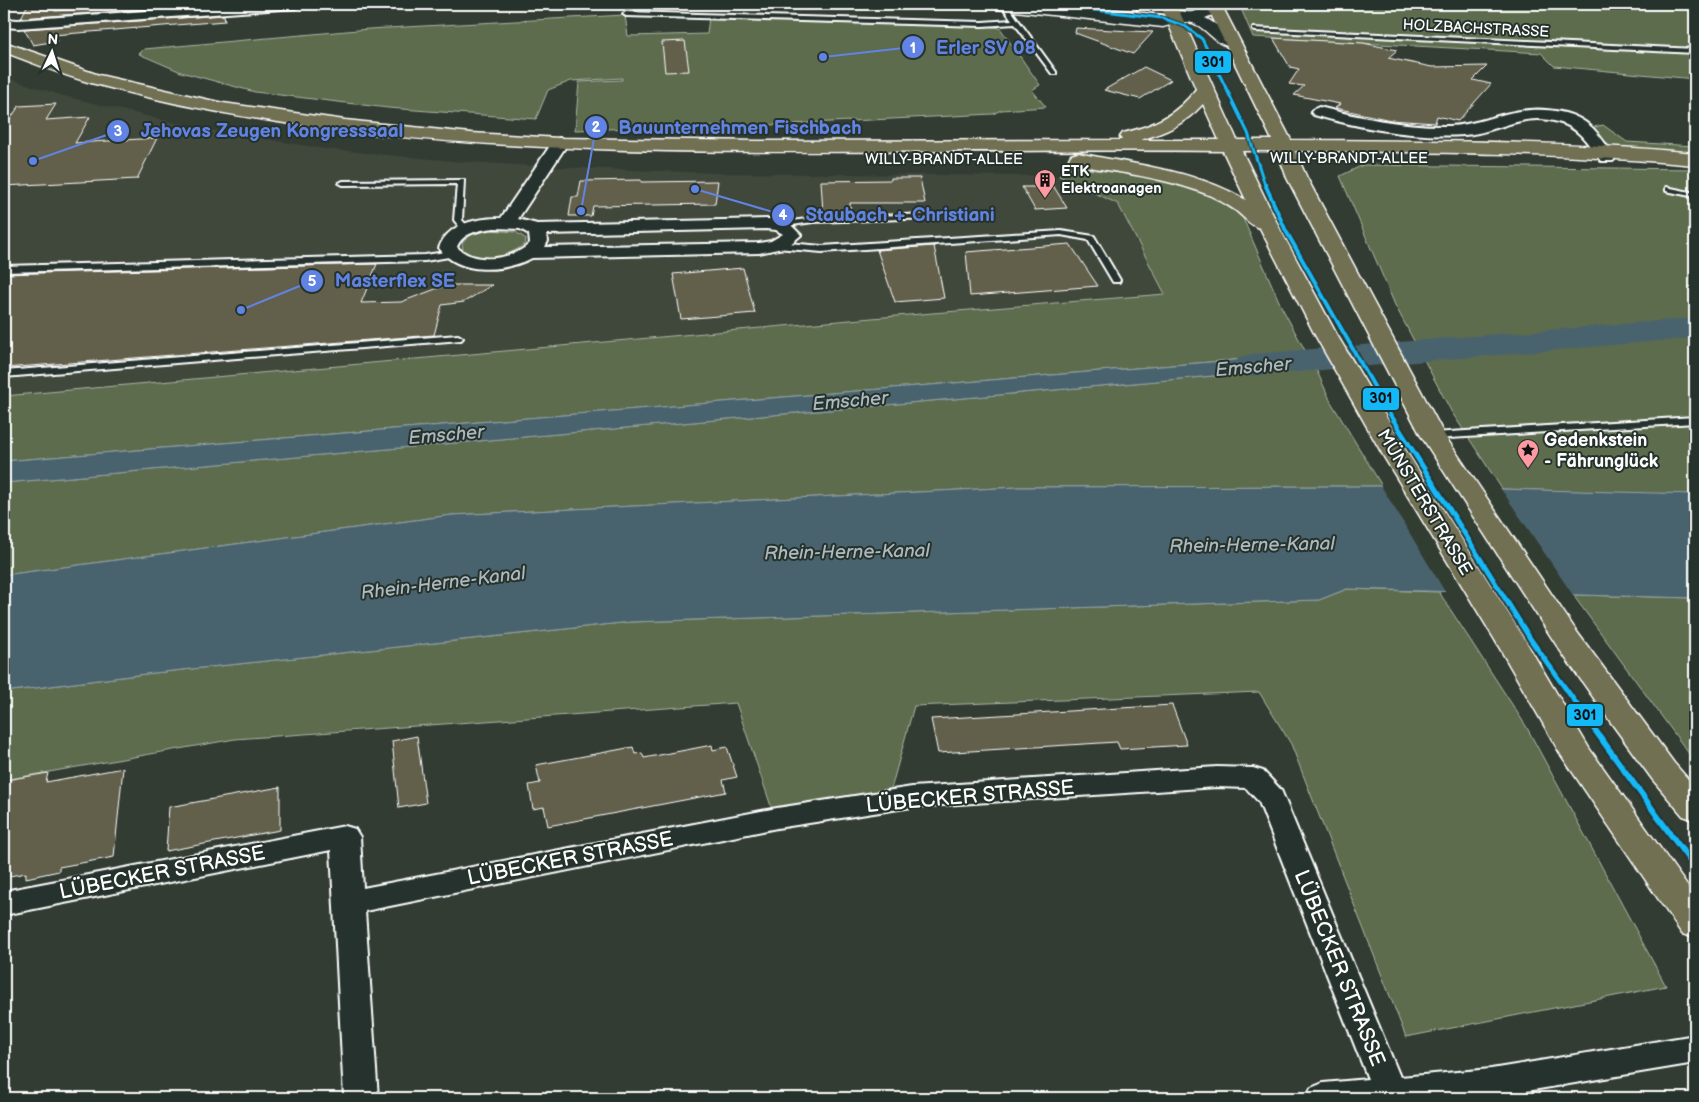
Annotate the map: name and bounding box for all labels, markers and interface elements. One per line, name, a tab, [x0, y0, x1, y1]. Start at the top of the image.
street label: HOLZBACHSTRASSE	[1402, 15, 1550, 42]
north arrow	[28, 28, 78, 78]
callout: Erler SV 08	[901, 30, 1046, 64]
text: N	[47, 31, 59, 48]
text: Erler SV 08	[936, 37, 1036, 60]
text: 1	[910, 39, 916, 58]
line badge: 301	[1194, 50, 1232, 74]
text: 301	[1202, 54, 1224, 71]
callout: Bauunternehmen Fischbach	[584, 110, 872, 144]
callout: Jehovas Zeugen Kongresssaal	[105, 114, 413, 148]
text: Bauunternehmen Fischbach	[618, 117, 862, 140]
text: 2	[592, 118, 601, 137]
text: Jehovas Zeugen Kongresssaal	[141, 120, 403, 143]
text: 3	[114, 122, 123, 141]
street label: WILLY-BRANDT-ALLEE	[1270, 149, 1428, 168]
street label: WILLY-BRANDT-ALLEE	[865, 150, 1023, 169]
place label: ETK Elektroanagen	[1061, 162, 1162, 198]
building icon: ETK Elektroanagen	[1033, 168, 1057, 199]
callout: Staubach + Christiani	[770, 198, 1005, 232]
text: Staubach + Christiani	[805, 204, 995, 227]
text: 4	[779, 206, 788, 225]
callout: Masterflex SE	[300, 264, 465, 298]
text: Masterflex SE	[335, 270, 455, 293]
text: 5	[308, 272, 317, 291]
water label: Emscher	[1214, 353, 1293, 382]
water label: Emscher	[811, 387, 890, 416]
line badge: 301	[1362, 387, 1400, 411]
text: 301	[1370, 390, 1392, 407]
water label: Emscher	[407, 421, 486, 450]
street label: MÜNSTERSTRASSE	[1373, 425, 1477, 579]
place label: Gedenkstein - Fährunglück	[1544, 430, 1659, 472]
place icon: Gedenkstein - Fährunglück	[1516, 438, 1540, 469]
water label: Rhein-Herne-Kanal	[1169, 533, 1336, 558]
water label: Rhein-Herne-Kanal	[764, 540, 931, 565]
water label: Rhein-Herne-Kanal	[360, 562, 527, 605]
line badge: 301	[1566, 703, 1604, 727]
text: 301	[1574, 707, 1596, 724]
street label: LÜBECKER STRASSE	[865, 775, 1075, 818]
street label: LÜBECKER STRASSE	[465, 826, 675, 891]
street label: LÜBECKER STRASSE	[57, 840, 267, 905]
street label: LÜBECKER STRASSE	[1289, 866, 1390, 1070]

